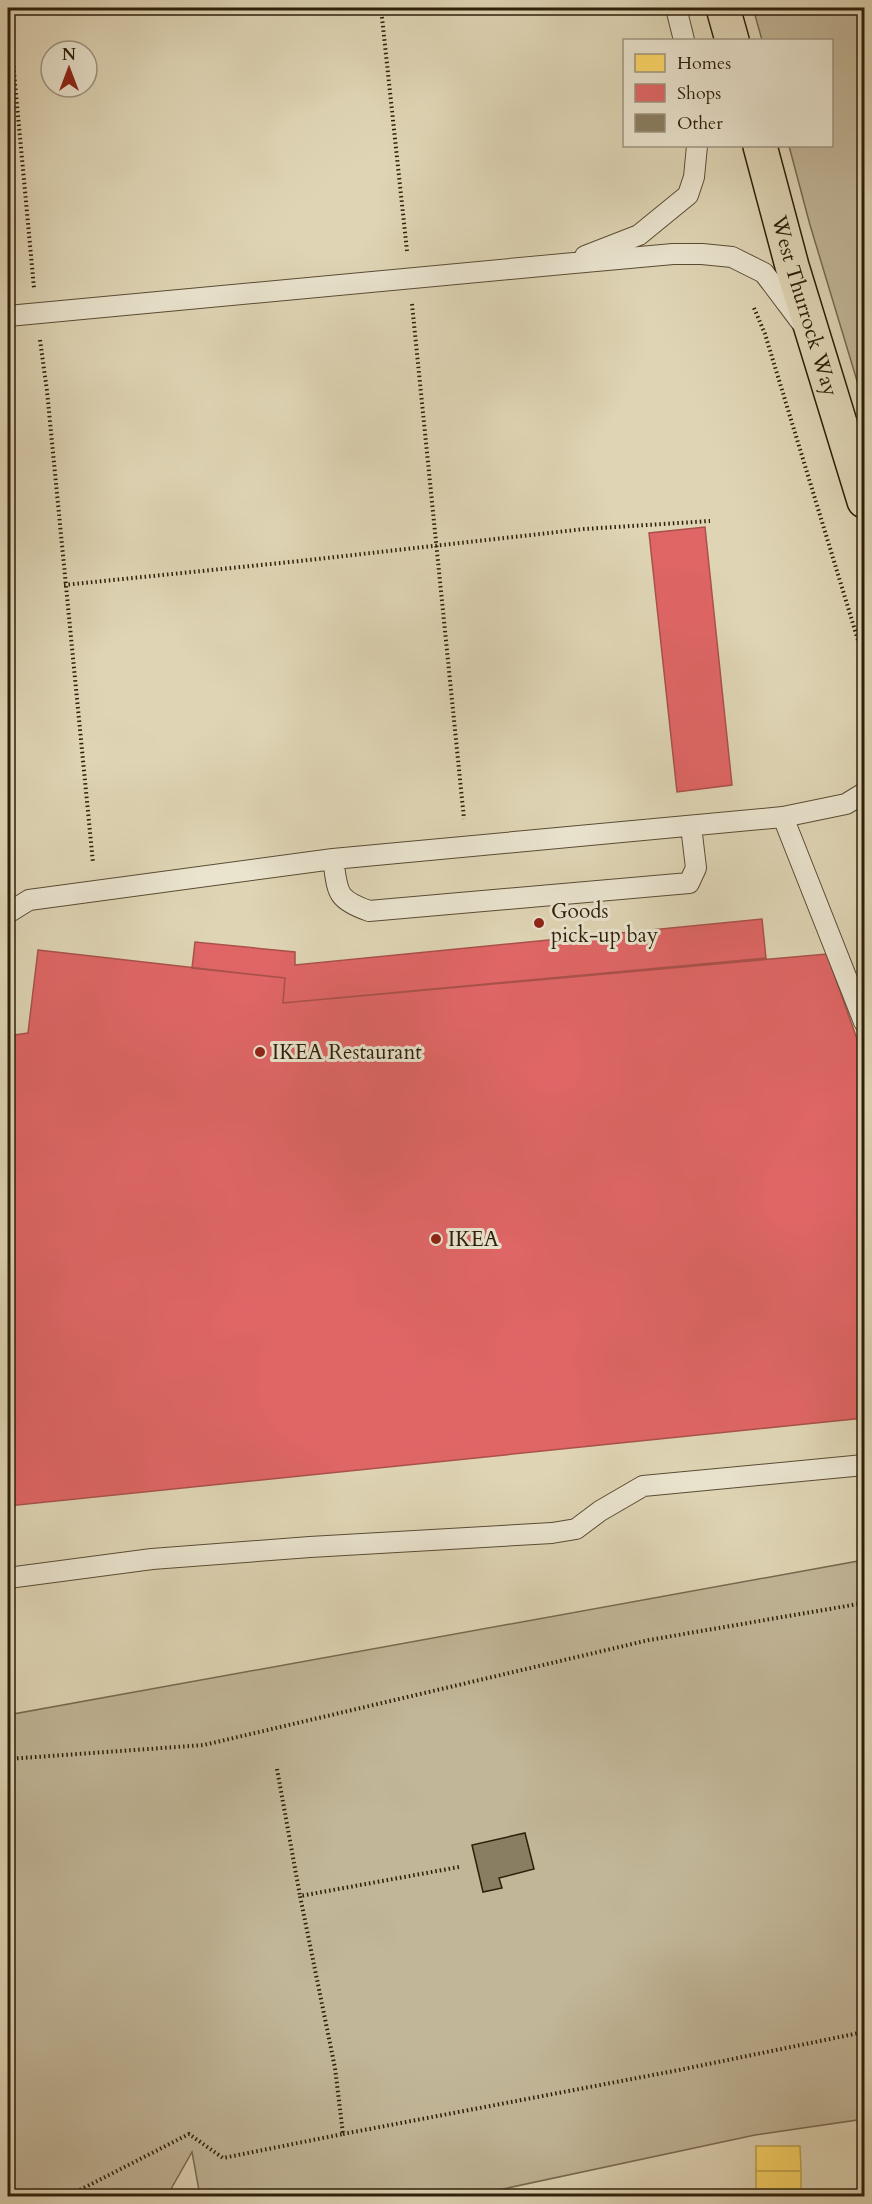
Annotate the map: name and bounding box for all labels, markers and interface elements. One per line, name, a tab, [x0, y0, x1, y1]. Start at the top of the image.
north arrow	[39, 39, 99, 99]
legend	[623, 39, 833, 147]
text: N	[62, 44, 76, 66]
text: Homes	[677, 51, 731, 76]
text: Shops	[677, 81, 721, 106]
text: Other	[677, 111, 723, 136]
street label: West Thurrock Way	[764, 211, 845, 400]
place label: Goods pick-up bay	[551, 897, 658, 950]
marker: Goods pick-up bay	[532, 916, 546, 930]
place label: IKEA Restaurant	[272, 1038, 422, 1067]
marker: IKEA Restaurant	[253, 1045, 267, 1059]
place label: IKEA	[448, 1225, 499, 1254]
marker: IKEA	[429, 1232, 443, 1246]

